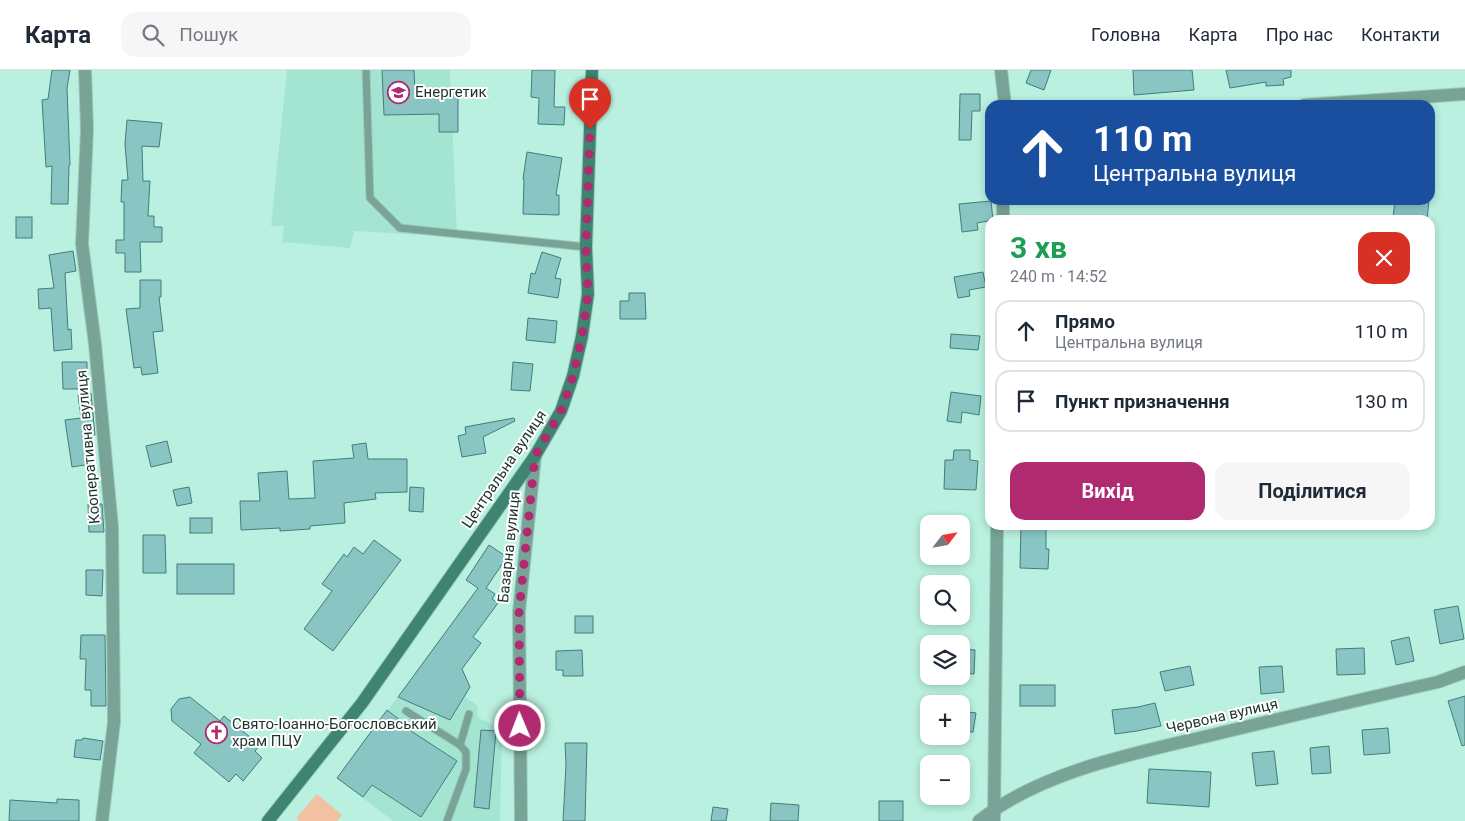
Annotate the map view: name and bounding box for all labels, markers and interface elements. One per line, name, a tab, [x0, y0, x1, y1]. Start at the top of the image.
search box	[121, 12, 471, 57]
text: Карта	[25, 21, 91, 49]
icon: search	[139, 21, 167, 49]
text: Пошук	[179, 23, 238, 46]
text: Головна	[1091, 24, 1161, 45]
text: Карта	[1189, 24, 1238, 45]
text: Про нас	[1266, 24, 1333, 45]
text: Контакти	[1361, 24, 1440, 45]
pin	[569, 78, 611, 129]
school or university icon: Енергетик	[387, 80, 411, 104]
place label: Енергетик	[415, 83, 487, 101]
icon: arrive	[576, 85, 604, 113]
text: 110 m	[1093, 119, 1192, 160]
icon: ahead	[1010, 120, 1075, 185]
text: Центральна вулиця	[1093, 161, 1296, 186]
text: 3 хв	[1010, 230, 1067, 265]
button: close	[1358, 232, 1410, 284]
text: 240 m · 14:52	[1010, 267, 1107, 286]
text: Прямо	[1055, 310, 1115, 333]
icon: ahead	[1012, 317, 1040, 345]
text: 110 m	[1355, 320, 1408, 343]
text: Центральна вулиця	[1055, 333, 1203, 352]
street label: Кооперативна вулиця	[72, 369, 104, 525]
icon: arrive	[1012, 387, 1040, 415]
text: Пункт призначення	[1055, 390, 1230, 413]
text: 130 m	[1355, 390, 1408, 413]
street label: Центральна вулиця	[458, 407, 550, 531]
button: Вихід	[1010, 462, 1205, 520]
button: Поділитися	[1215, 462, 1410, 520]
street label: Базарна вулиця	[494, 490, 524, 604]
north arrow	[920, 515, 970, 565]
map controls	[920, 515, 970, 805]
button: search	[920, 575, 970, 625]
button: layers	[920, 635, 970, 685]
street label: Червона вулиця	[1164, 694, 1280, 738]
button: +	[920, 695, 970, 745]
position arrow	[493, 699, 545, 751]
place label: Свято-Іоанно-Богословський храм ПЦУ	[232, 715, 437, 750]
church icon: Свято-Іоанно-Богословський храм ПЦУ	[204, 721, 228, 745]
button: −	[920, 755, 970, 805]

